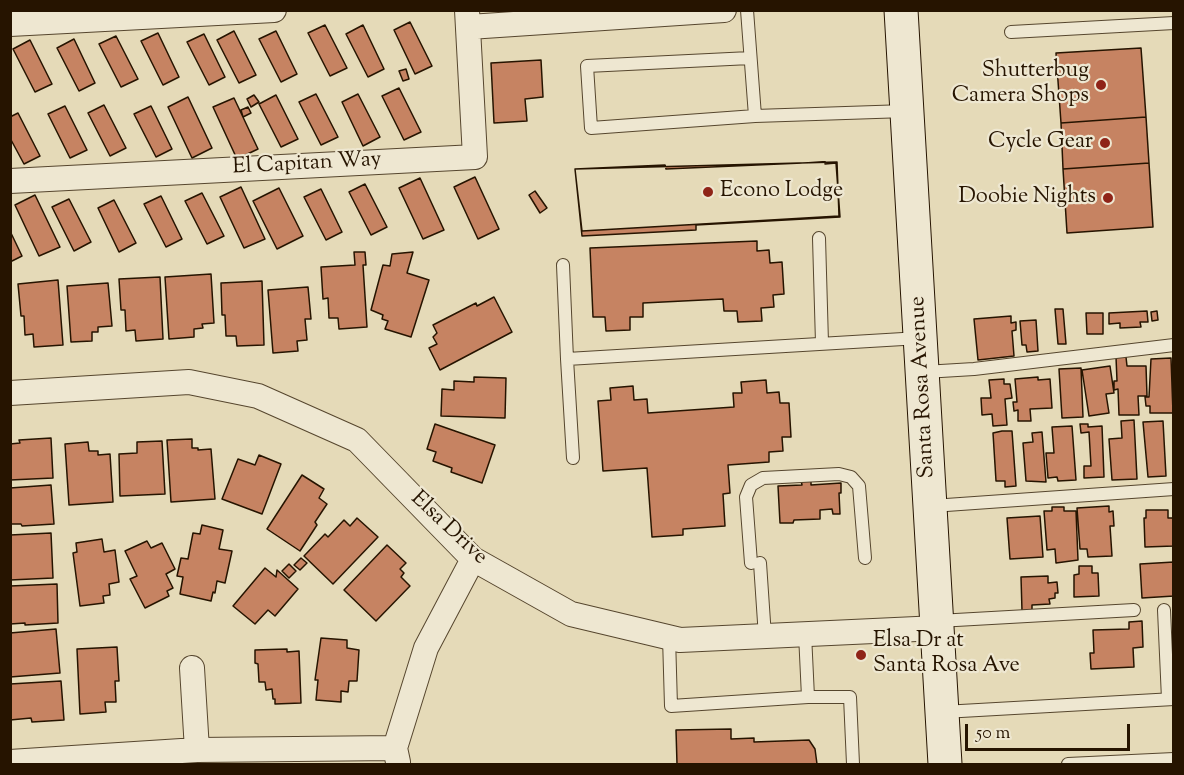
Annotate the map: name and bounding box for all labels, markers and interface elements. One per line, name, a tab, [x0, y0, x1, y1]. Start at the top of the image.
place label: Shutterbug Camera Shops	[952, 59, 1089, 110]
marker: Shutterbug Camera Shops	[1094, 78, 1108, 92]
place label: Cycle Gear	[988, 130, 1093, 156]
marker: Cycle Gear	[1098, 136, 1112, 150]
street label: El Capitan Way	[232, 148, 382, 182]
place label: Econo Lodge	[720, 179, 843, 205]
marker: Econo Lodge	[701, 185, 715, 199]
place label: Doobie Nights	[958, 185, 1096, 211]
marker: Doobie Nights	[1101, 191, 1115, 205]
street label: Santa Rosa Avenue	[906, 295, 942, 479]
street label: Elsa Drive	[404, 487, 492, 571]
place label: Elsa Dr at Santa Rosa Ave	[873, 629, 1020, 680]
marker: Elsa Dr at Santa Rosa Ave	[854, 648, 868, 662]
scale bar	[968, 712, 1133, 750]
text: 50 m	[976, 721, 1010, 747]

